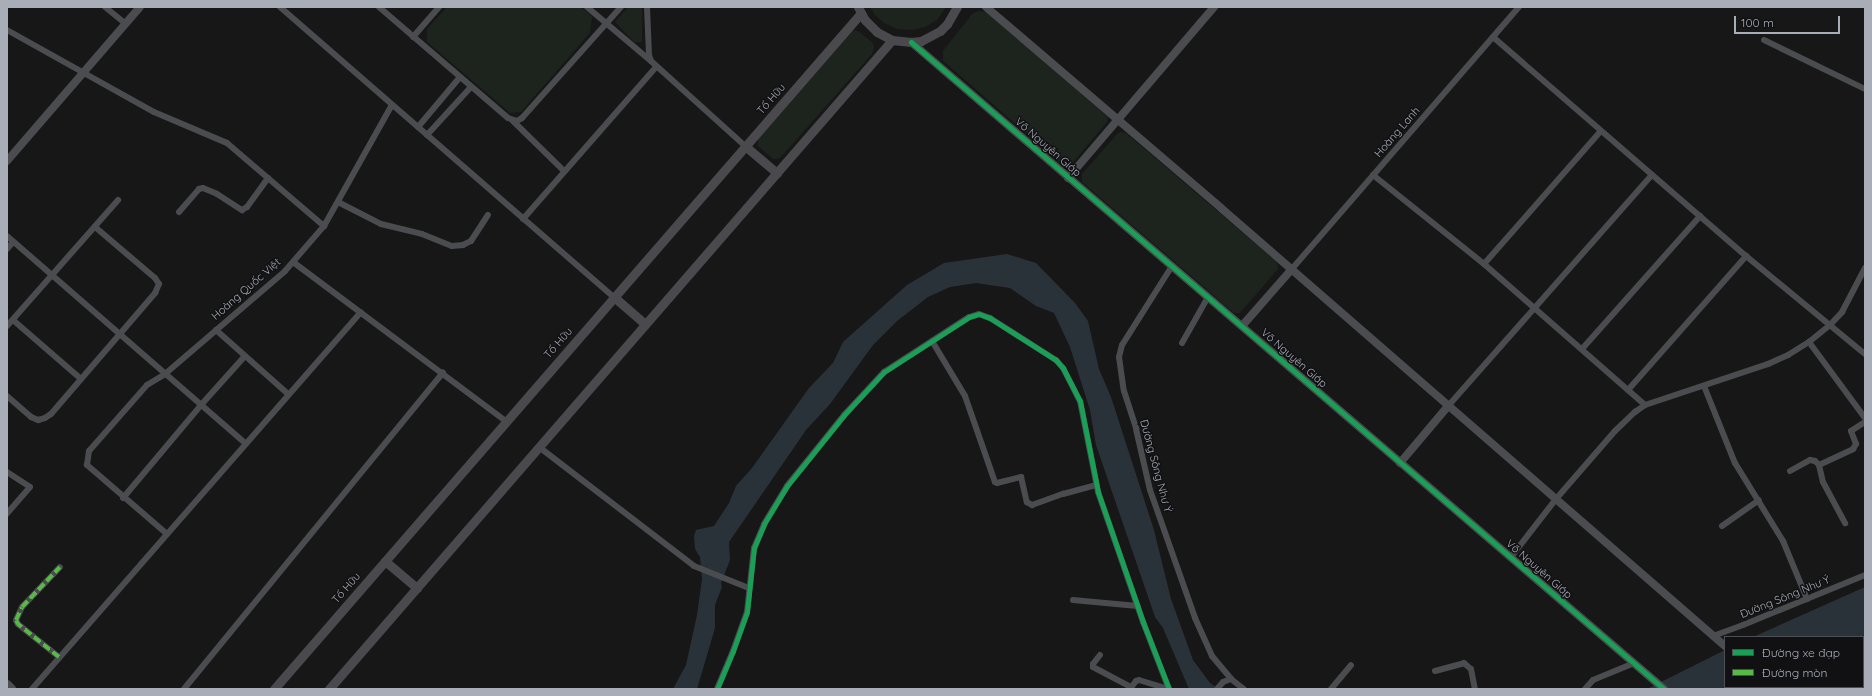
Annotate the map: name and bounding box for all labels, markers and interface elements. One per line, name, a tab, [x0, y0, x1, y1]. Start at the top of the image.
scale bar	[1736, 8, 1842, 34]
text: 100 m	[1741, 15, 1774, 30]
street label: Tố Hữu	[754, 81, 788, 117]
street label: Hoàng Lanh	[1371, 104, 1423, 160]
street label: Võ Nguyên Giáp	[1012, 115, 1084, 179]
street label: Hoàng Quốc Việt	[209, 255, 283, 323]
street label: Tố Hữu	[541, 325, 575, 361]
street label: Võ Nguyên Giáp	[1258, 326, 1330, 390]
street label: Đường Sông Như Ý	[1137, 418, 1175, 514]
street label: Võ Nguyên Giáp	[1503, 537, 1575, 601]
street label: Tố Hữu	[329, 570, 363, 606]
street label: Đường Sông Như Ý	[1738, 573, 1832, 621]
legend	[1724, 636, 1864, 688]
text: Đường xe đạp	[1762, 645, 1840, 660]
text: Đường mòn	[1762, 665, 1828, 680]

